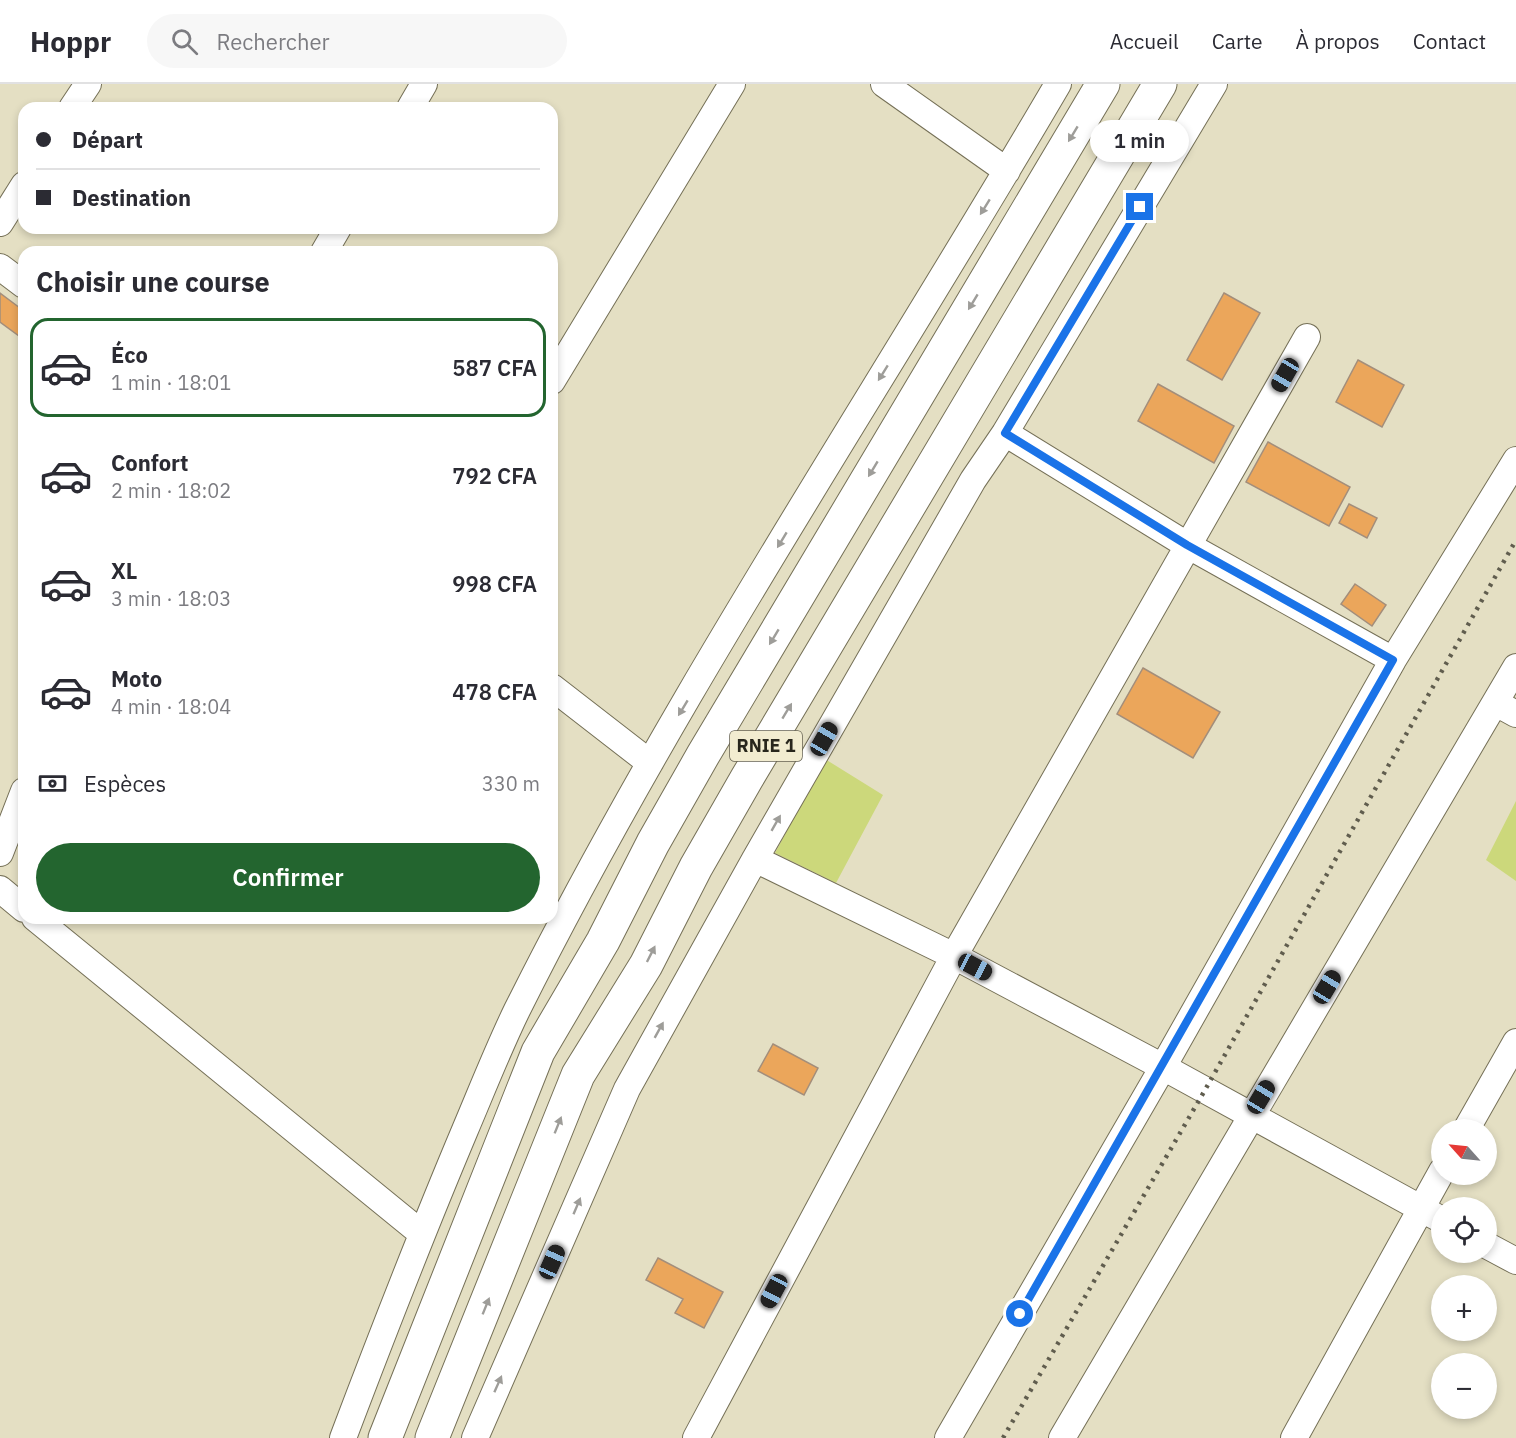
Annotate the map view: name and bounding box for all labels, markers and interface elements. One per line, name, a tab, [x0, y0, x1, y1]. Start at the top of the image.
search box	[147, 14, 567, 68]
text: Hoppr	[30, 23, 111, 60]
icon: search	[168, 25, 201, 58]
text: Rechercher	[216, 27, 330, 56]
text: Accueil	[1110, 27, 1179, 55]
text: Carte	[1212, 27, 1263, 55]
text: À propos	[1296, 27, 1380, 55]
text: Contact	[1413, 27, 1486, 55]
callout: 1 min	[1090, 120, 1190, 162]
text: Départ	[72, 125, 143, 154]
one-way arrow	[1068, 126, 1079, 142]
text: 1 min	[1114, 127, 1165, 154]
text: Destination	[72, 183, 191, 212]
route end	[1126, 193, 1153, 220]
one-way arrow	[980, 199, 991, 215]
text: Choisir une course	[36, 264, 270, 299]
one-way arrow	[968, 294, 979, 310]
text: Éco	[111, 340, 148, 369]
icon: car	[39, 341, 93, 395]
text: 587 CFA	[452, 353, 537, 382]
car	[1268, 355, 1302, 395]
one-way arrow	[877, 364, 888, 381]
text: 1 min · 18:01	[111, 369, 231, 396]
text: Confort	[111, 448, 189, 477]
icon: car	[39, 449, 93, 503]
text: 792 CFA	[452, 461, 537, 490]
one-way arrow	[868, 461, 879, 477]
text: 2 min · 18:02	[111, 477, 231, 504]
one-way arrow	[777, 532, 788, 548]
text: XL	[111, 556, 137, 585]
icon: car	[39, 557, 93, 611]
text: 998 CFA	[452, 569, 537, 598]
text: 3 min · 18:03	[111, 585, 231, 612]
one-way arrow	[768, 629, 779, 645]
text: Moto	[111, 664, 162, 693]
icon: car	[39, 665, 93, 719]
text: 478 CFA	[452, 677, 537, 706]
text: 4 min · 18:04	[111, 693, 231, 720]
one-way arrow	[678, 700, 688, 717]
one-way arrow	[782, 702, 792, 719]
car	[807, 719, 841, 759]
road number: RNIE 1	[730, 731, 802, 761]
icon: cash	[36, 767, 69, 800]
text: Espèces	[84, 769, 166, 798]
text: 330 m	[482, 770, 540, 797]
one-way arrow	[770, 815, 781, 831]
button: Confirmer	[36, 843, 540, 912]
one-way arrow	[646, 946, 656, 963]
car	[955, 951, 995, 983]
car	[1310, 967, 1344, 1007]
one-way arrow	[654, 1021, 664, 1038]
car	[1244, 1077, 1278, 1117]
one-way arrow	[554, 1116, 563, 1134]
north arrow	[1431, 1119, 1497, 1185]
map controls	[1431, 1119, 1497, 1419]
one-way arrow	[573, 1197, 582, 1215]
button: locate	[1431, 1197, 1497, 1263]
car	[536, 1242, 568, 1282]
car	[758, 1271, 790, 1311]
button: +	[1431, 1275, 1497, 1341]
one-way arrow	[481, 1297, 491, 1315]
route start	[1006, 1300, 1033, 1327]
button: −	[1431, 1353, 1497, 1419]
one-way arrow	[493, 1375, 503, 1393]

